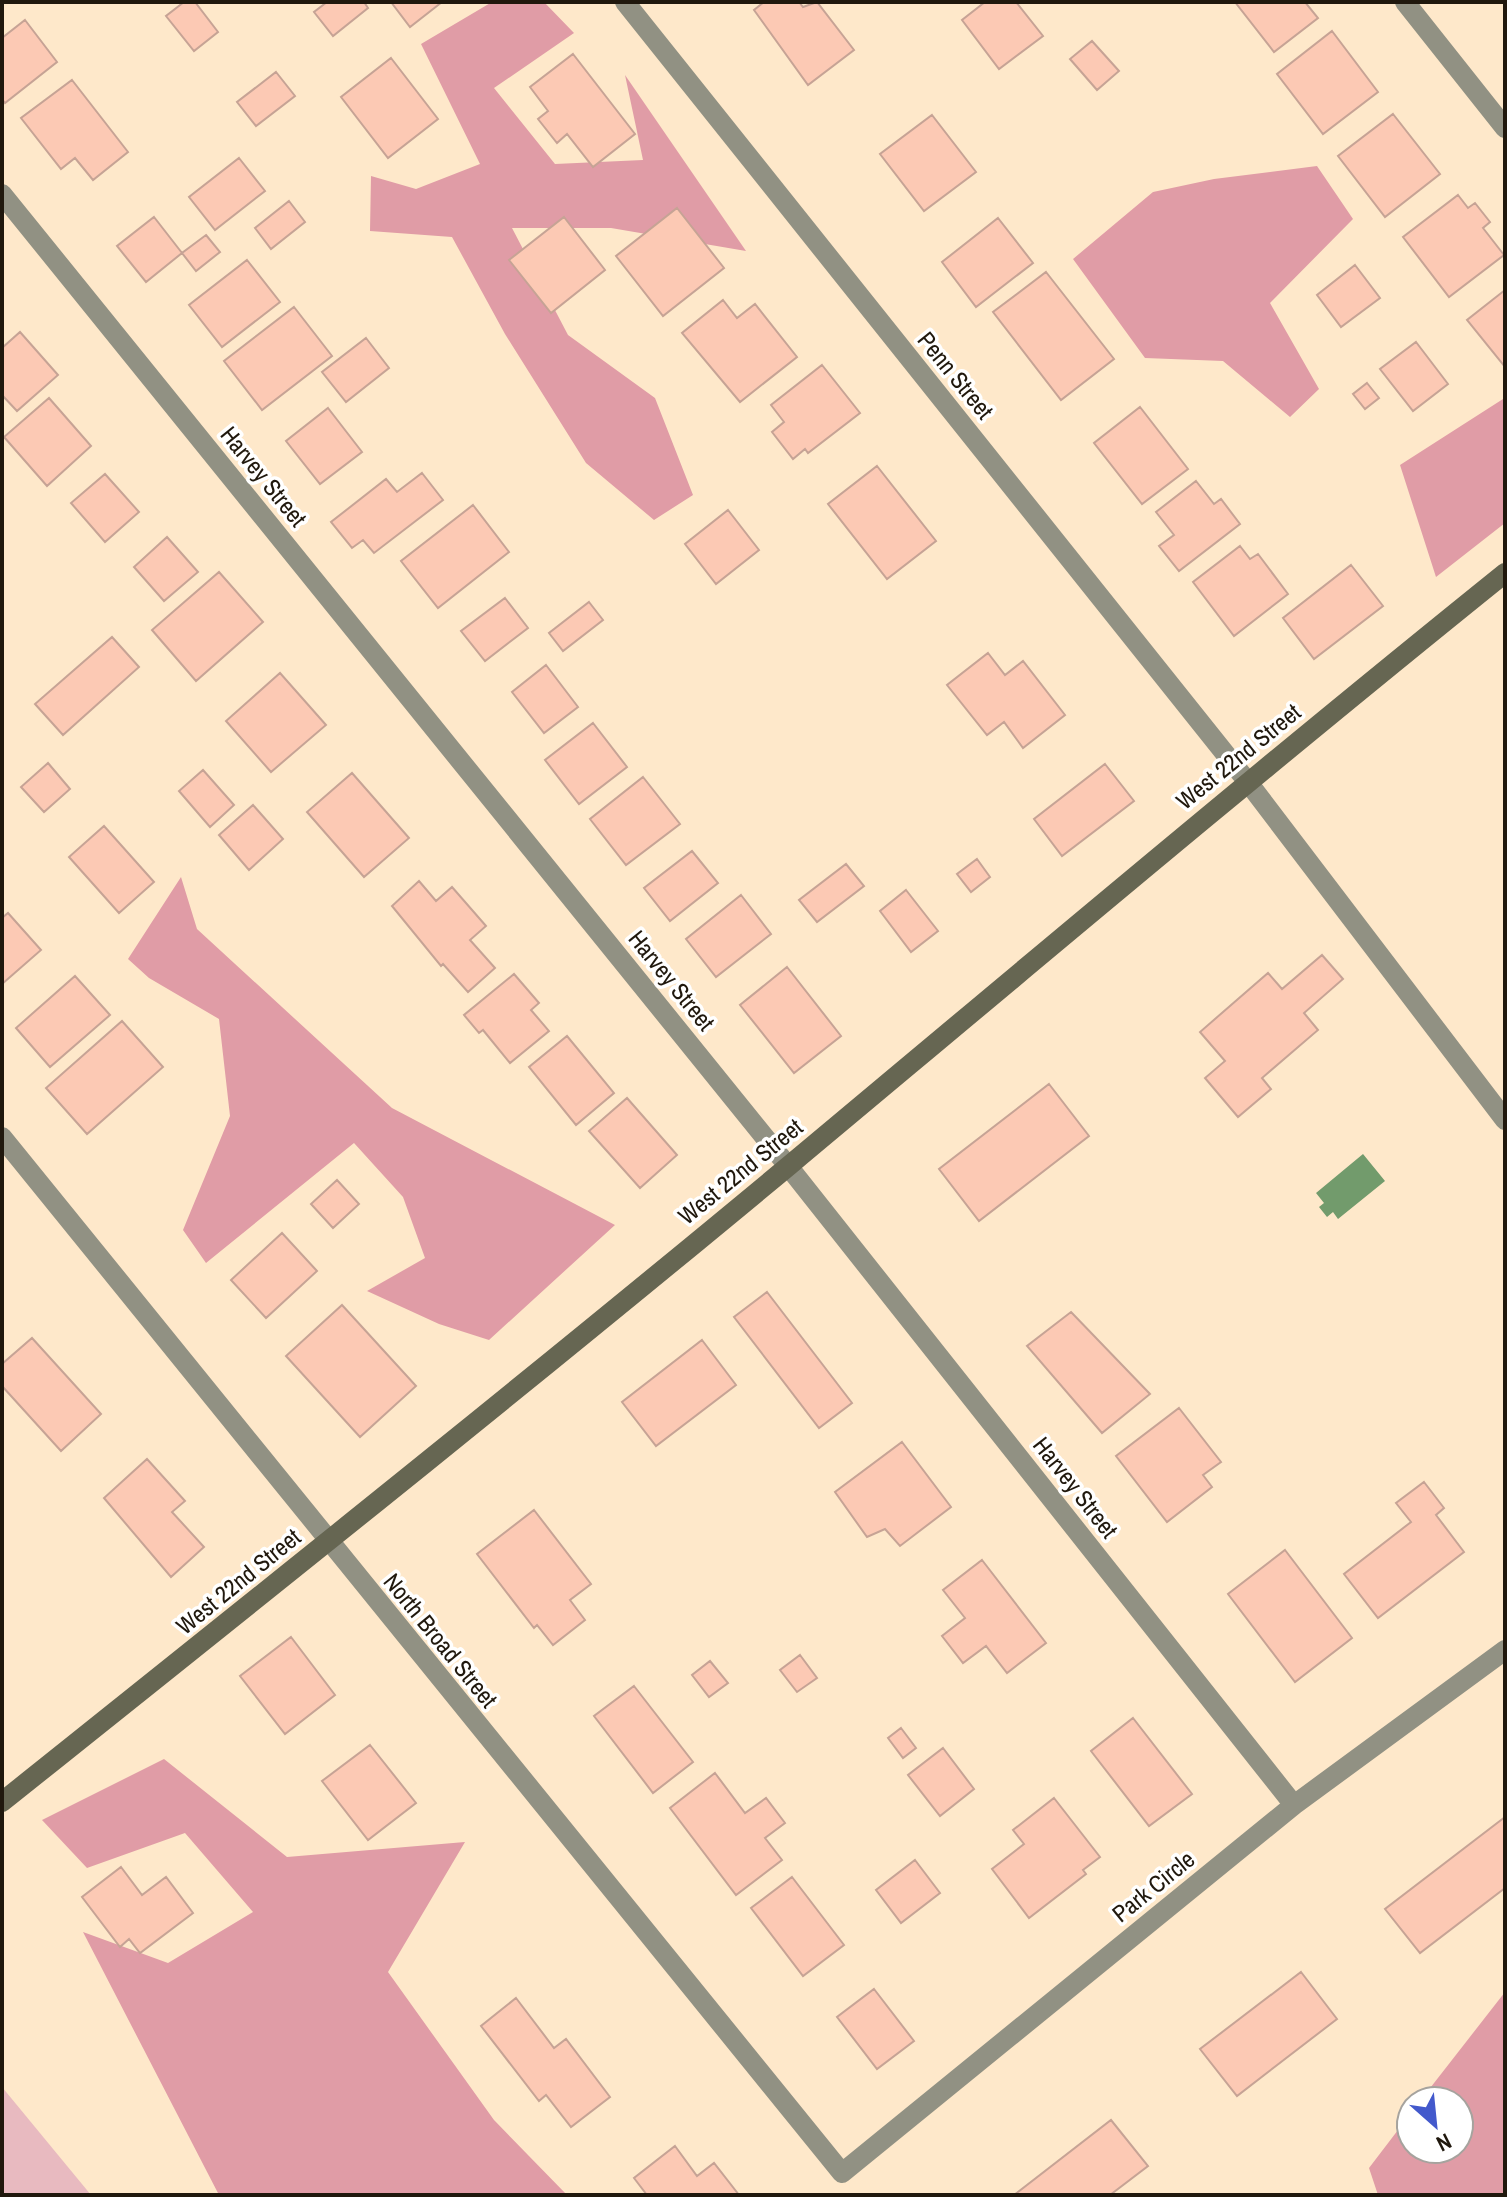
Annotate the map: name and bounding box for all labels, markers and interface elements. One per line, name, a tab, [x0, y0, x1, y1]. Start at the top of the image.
street label: Penn Street	[911, 325, 1001, 426]
street label: Harvey Street	[214, 419, 315, 533]
street label: West 22nd Street	[1169, 695, 1307, 816]
street label: Harvey Street	[622, 923, 723, 1037]
street label: West 22nd Street	[671, 1110, 809, 1231]
street label: Harvey Street	[1026, 1430, 1126, 1545]
street label: West 22nd Street	[169, 1520, 307, 1641]
street label: North Broad Street	[377, 1566, 505, 1714]
street label: Park Circle	[1105, 1843, 1201, 1929]
north arrow	[1395, 2085, 1475, 2165]
text: N	[1431, 2126, 1457, 2159]

